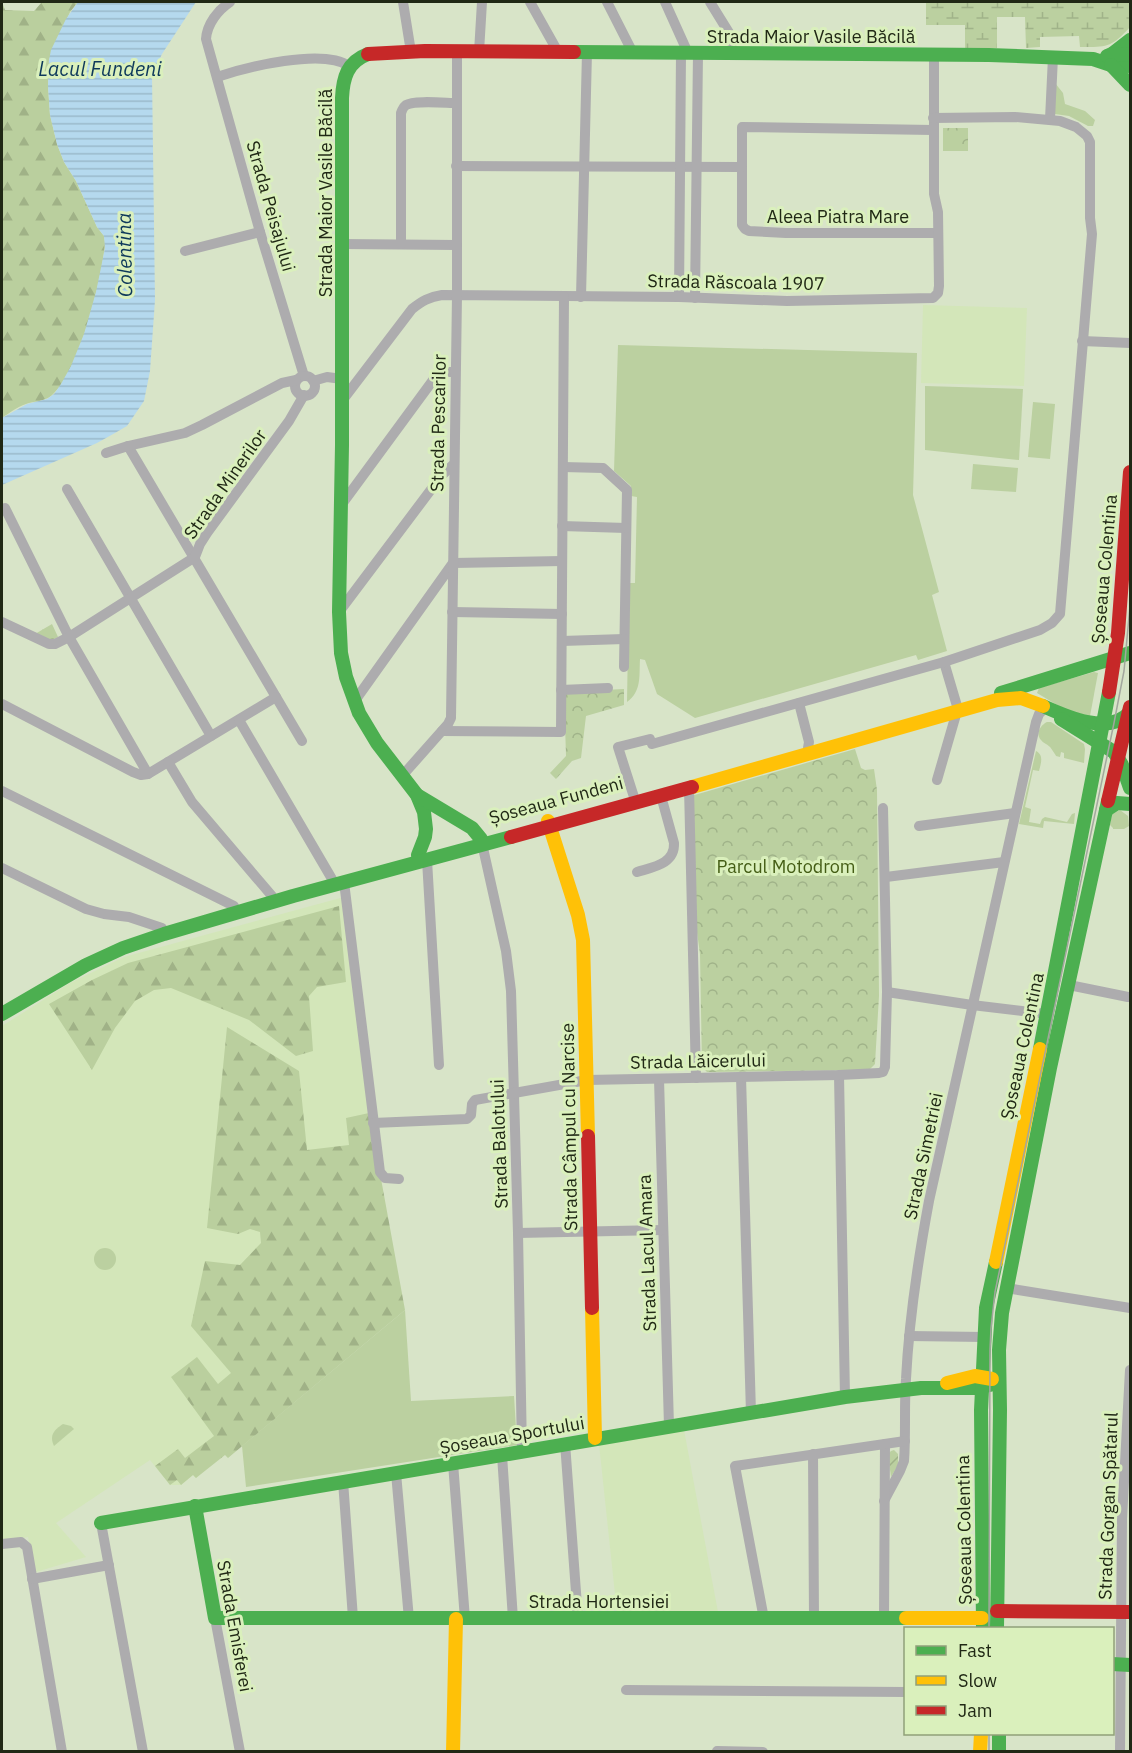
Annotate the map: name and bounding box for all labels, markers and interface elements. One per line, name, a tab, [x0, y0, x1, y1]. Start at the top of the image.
street label: Strada Maior Vasile Băcilă	[707, 25, 916, 48]
water label: Lacul Fundeni	[38, 55, 162, 82]
street label: Strada Maior Vasile Băcilă	[314, 88, 337, 297]
street label: Strada Peisajului	[241, 138, 301, 274]
street label: Aleea Piatra Mare	[767, 205, 909, 228]
water label: Colentina	[110, 213, 138, 297]
street label: Strada Răscoala 1907	[647, 269, 825, 295]
street label: Strada Pescarilor	[425, 354, 451, 492]
street label: Strada Minerilor	[179, 424, 272, 543]
street label: Șoseaua Colentina	[1086, 493, 1122, 645]
street label: Șoseaua Fundeni	[486, 771, 626, 829]
park label: Parcul Motodrom	[716, 855, 856, 878]
street label: Șoseaua Colentina	[995, 970, 1049, 1122]
street label: Strada Câmpul cu Narcise	[556, 1023, 582, 1231]
street label: Strada Lăicerului	[630, 1048, 766, 1074]
street label: Strada Balotului	[485, 1079, 513, 1209]
street label: Strada Simetriei	[898, 1090, 948, 1222]
street label: Strada Lacul Amara	[633, 1174, 661, 1332]
street label: Șoseaua Sportului	[438, 1411, 586, 1459]
street label: Strada Gorgan Spătarul	[1093, 1412, 1123, 1600]
street label: Șoseaua Colentina	[951, 1455, 977, 1605]
street label: Strada Emisferei	[212, 1558, 258, 1694]
street label: Strada Hortensiei	[529, 1590, 669, 1613]
legend	[904, 1627, 1114, 1735]
text: Fast	[958, 1639, 992, 1662]
text: Slow	[958, 1669, 997, 1692]
text: Jam	[958, 1699, 993, 1722]

